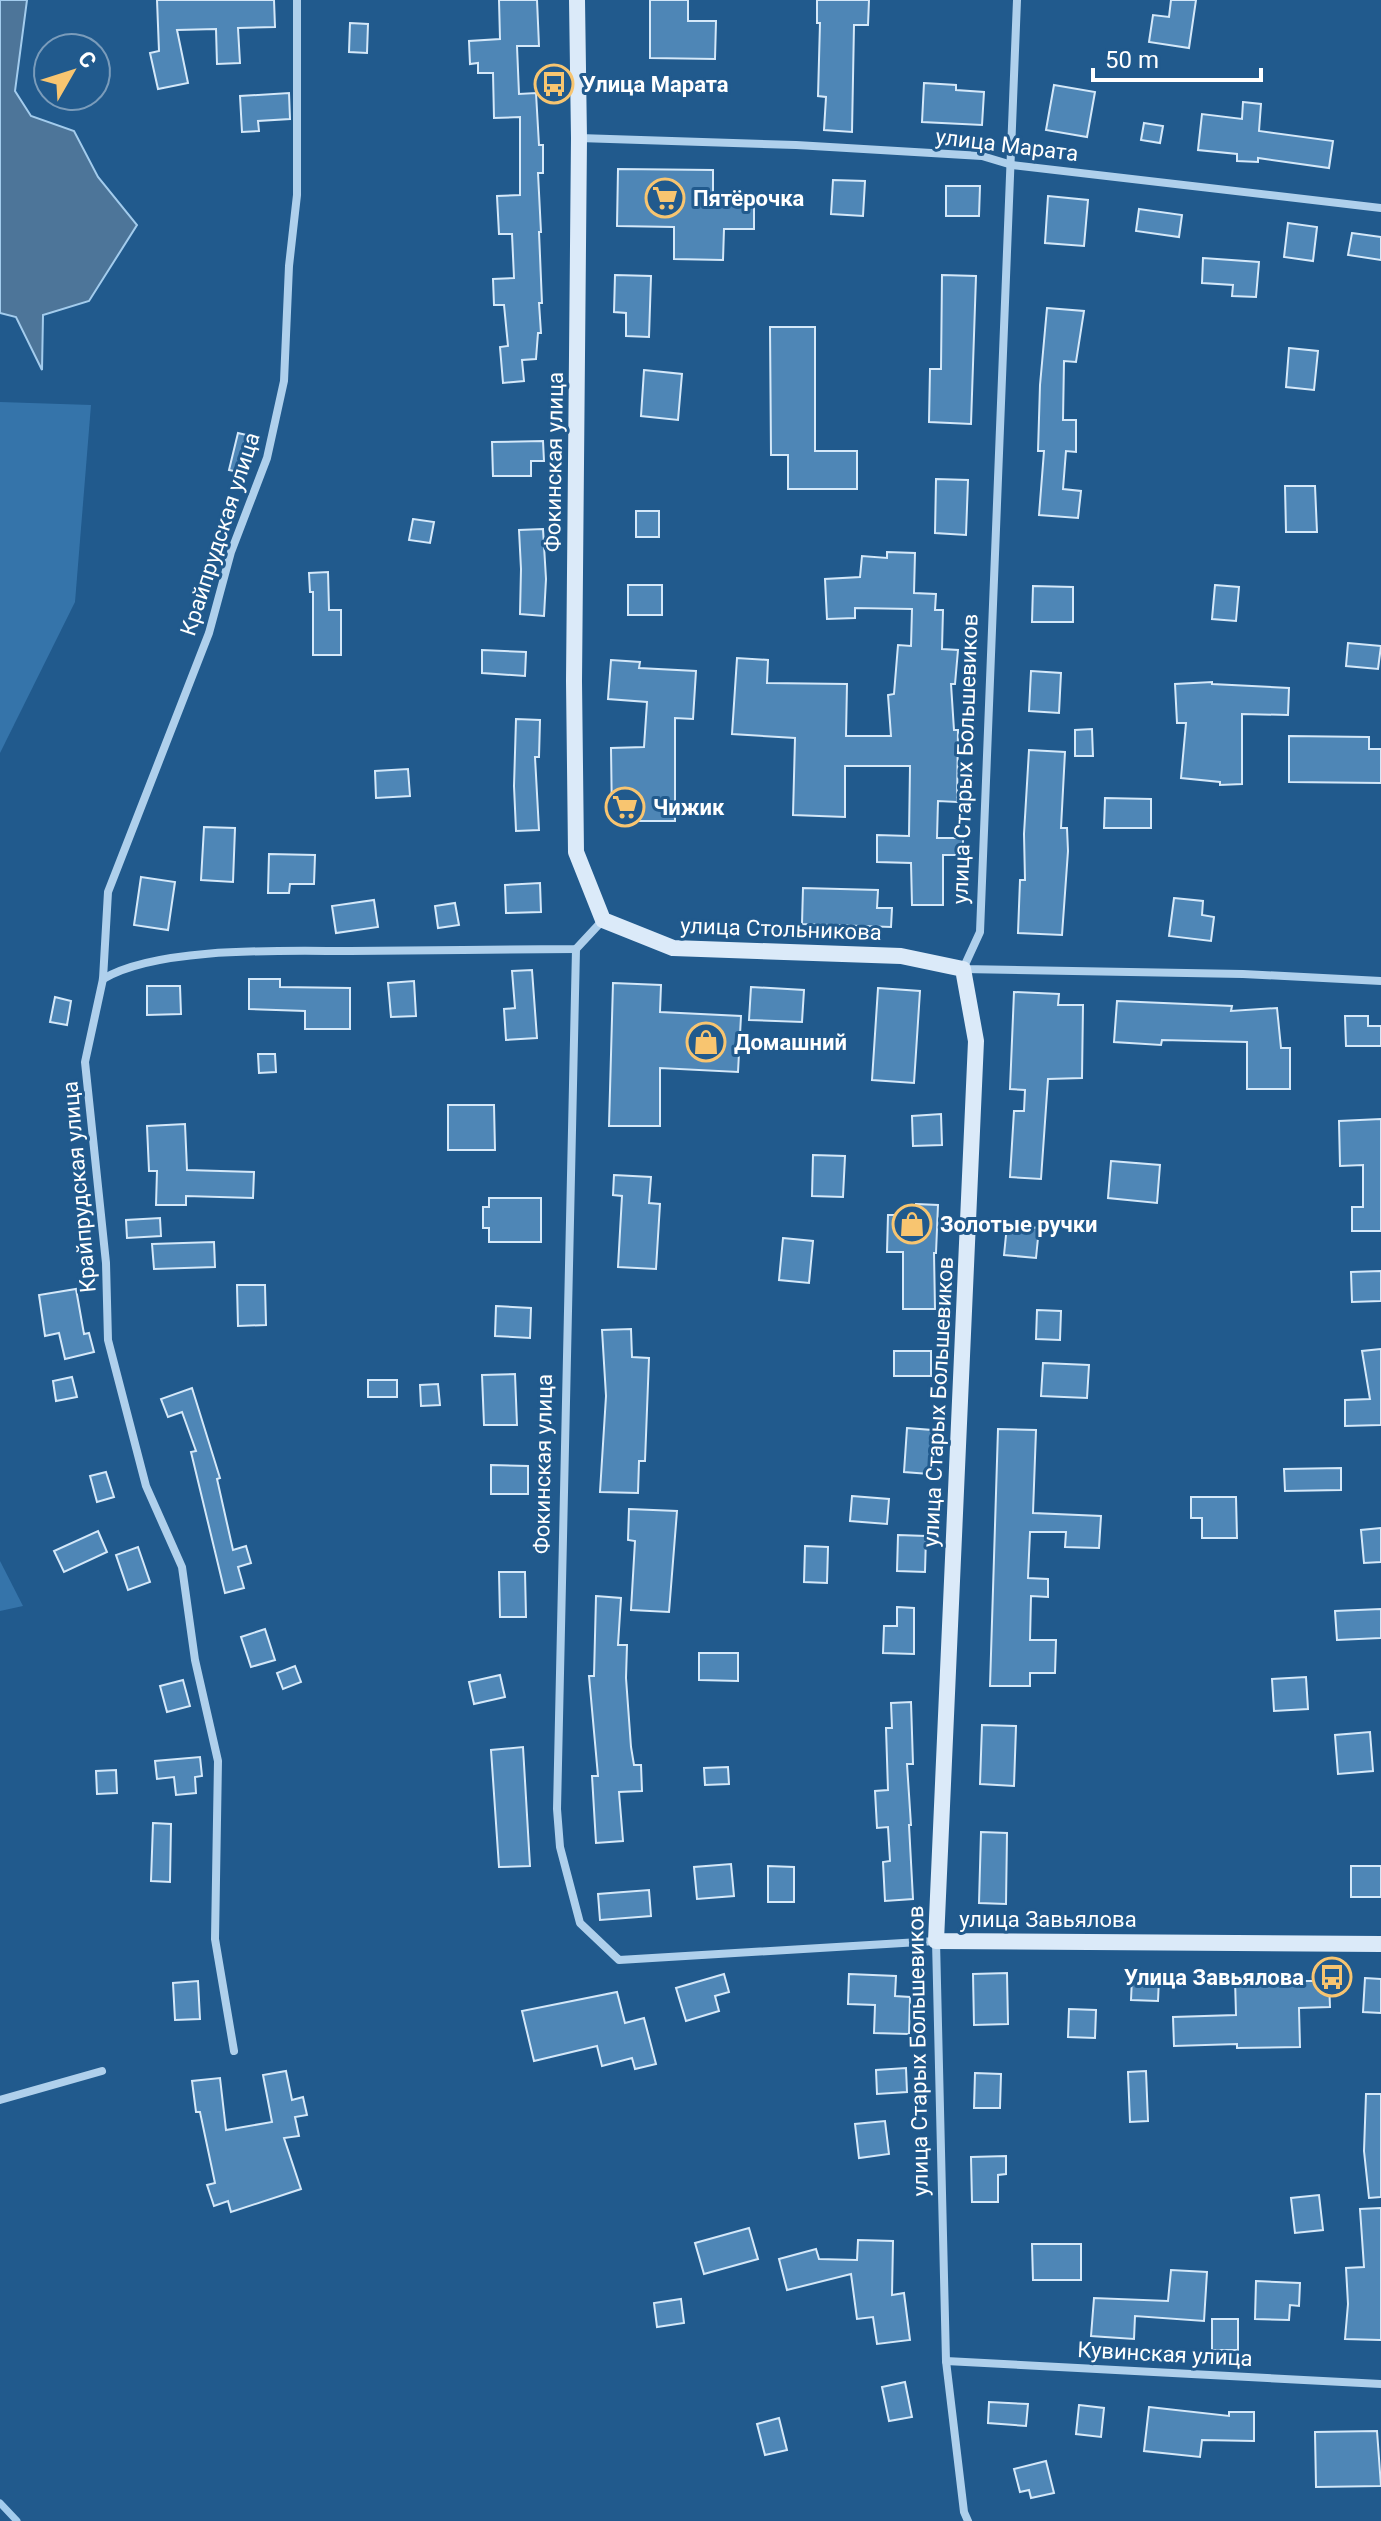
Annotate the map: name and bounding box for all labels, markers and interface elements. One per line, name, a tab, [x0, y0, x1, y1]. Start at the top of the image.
north arrow	[32, 32, 112, 112]
scale bar	[1093, 32, 1261, 82]
text: С	[73, 46, 101, 73]
text: 50 m	[1105, 46, 1159, 74]
bus stop icon: Улица Марата	[533, 63, 575, 105]
place label: Улица Марата	[582, 72, 729, 97]
street label: улица Марата	[934, 124, 1080, 166]
supermarket icon: Пятёрочка	[644, 177, 686, 219]
place label: Пятёрочка	[693, 186, 805, 211]
street label: Фокинская улица	[540, 372, 568, 552]
street label: Крайпрудская улица	[175, 429, 265, 639]
street label: улица Старых Большевиков	[947, 613, 983, 905]
supermarket icon: Чижик	[604, 786, 646, 828]
place label: Чижик	[653, 795, 725, 820]
street label: улица Стольникова	[680, 913, 882, 945]
shop icon: Домашний	[685, 1021, 727, 1063]
place label: Домашний	[734, 1030, 847, 1055]
street label: Крайпрудская улица	[57, 1080, 101, 1294]
shop icon: Золотые ручки	[891, 1203, 933, 1245]
place label: Золотые ручки	[940, 1212, 1098, 1237]
street label: улица Старых Большевиков	[918, 1256, 958, 1548]
street label: Фокинская улица	[529, 1374, 557, 1554]
street label: улица Старых Большевиков	[903, 1905, 933, 2197]
street label: улица Завьялова	[959, 1907, 1137, 1932]
bus stop icon: Улица Завьялова	[1311, 1956, 1353, 1998]
place label: Улица Завьялова	[1124, 1965, 1304, 1990]
street label: Кувинская улица	[1077, 2337, 1253, 2371]

